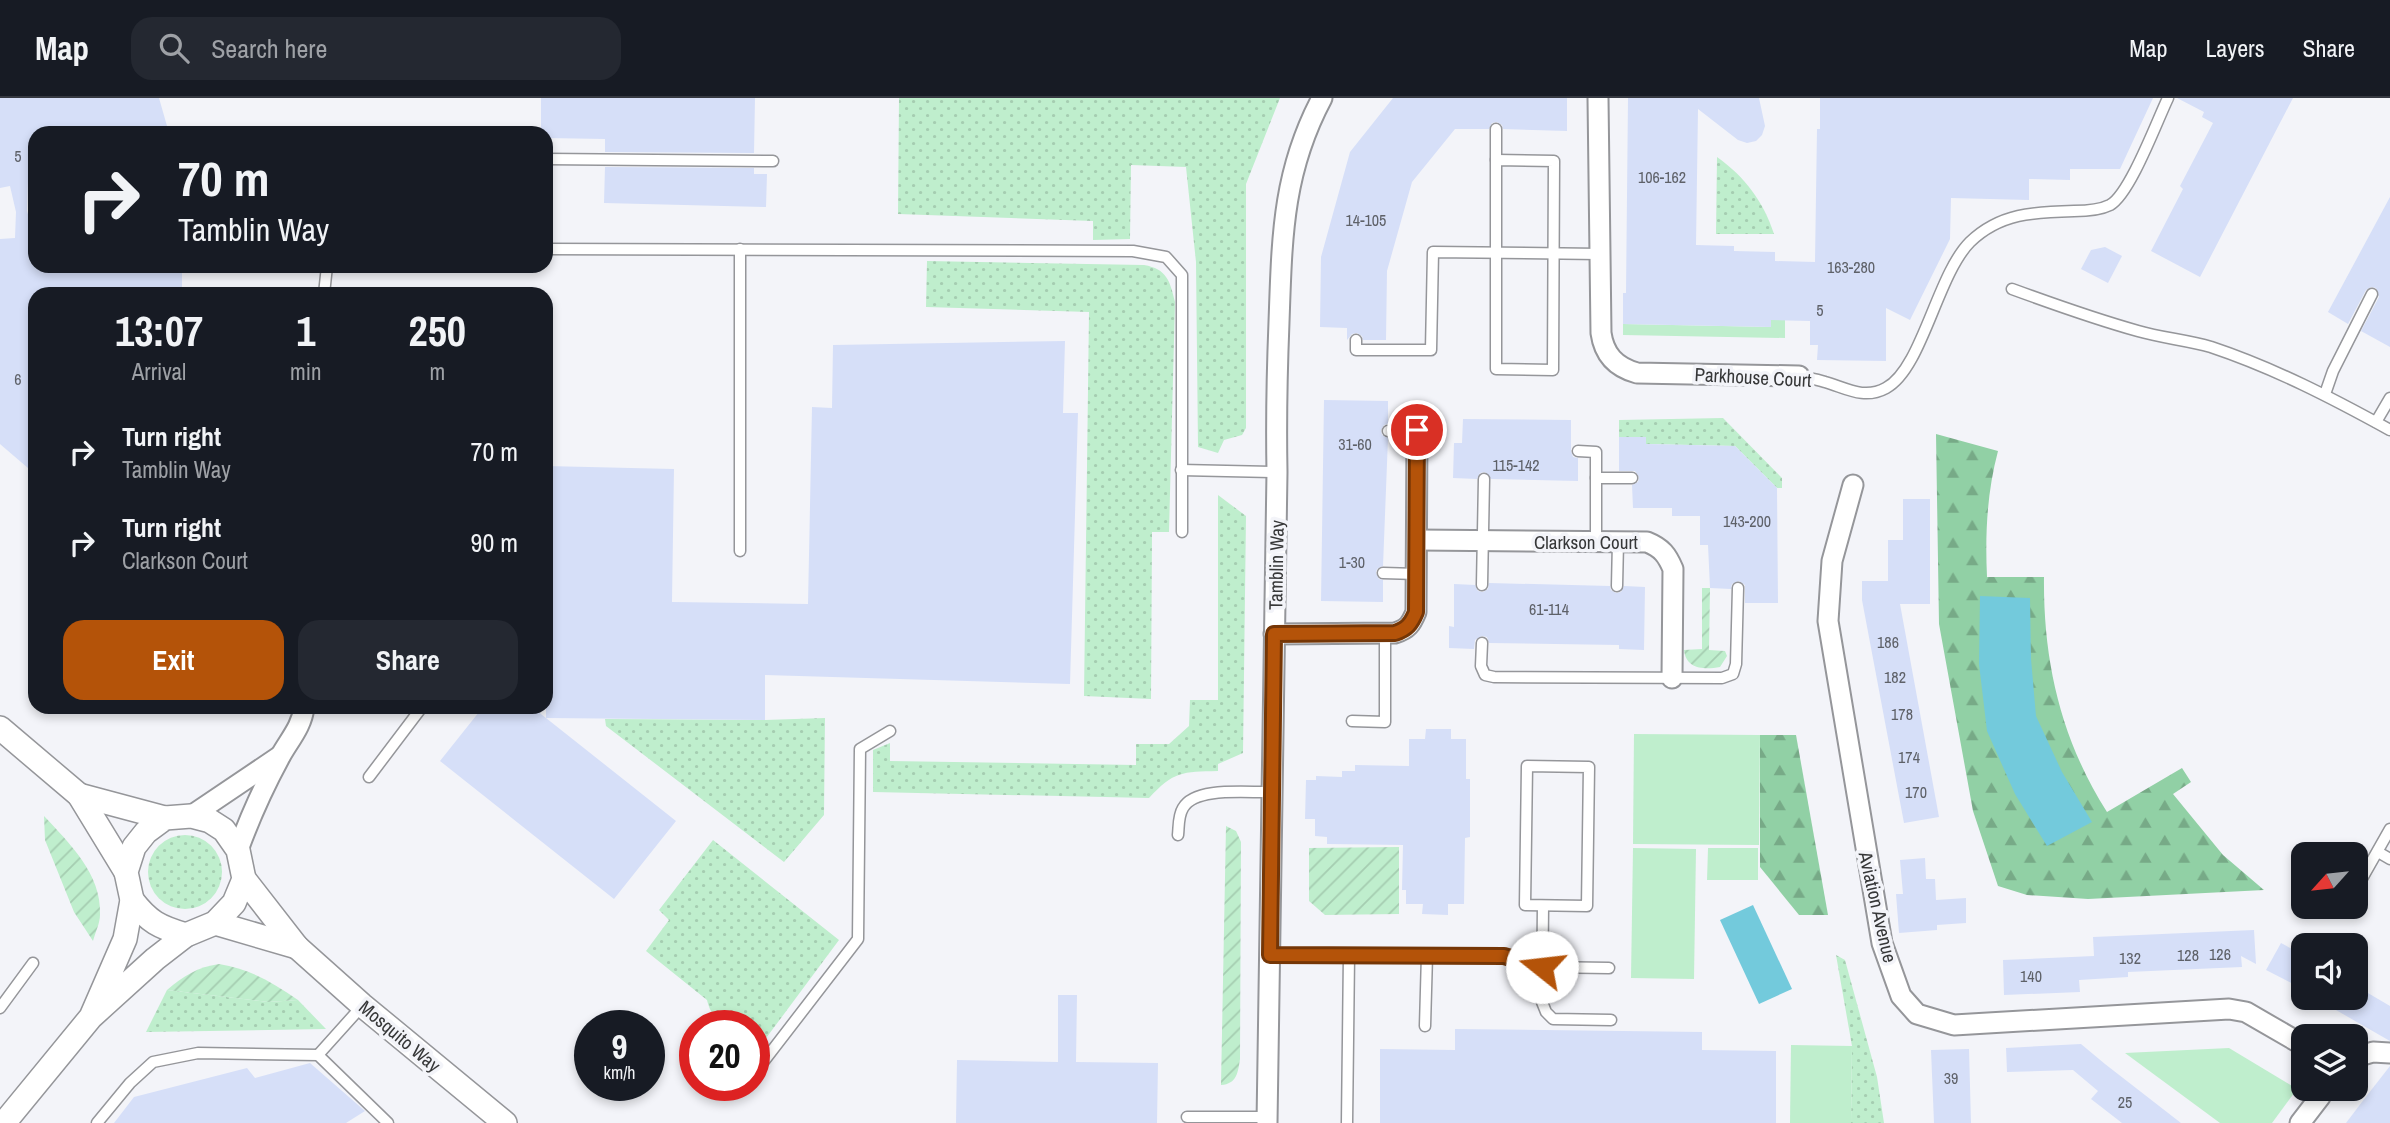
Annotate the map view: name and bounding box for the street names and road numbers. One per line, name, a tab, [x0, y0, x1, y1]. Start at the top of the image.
street label: Parkhouse Court	[1694, 361, 1813, 393]
street label: Tamblin Way	[1262, 520, 1290, 610]
street label: Clarkson Court	[1534, 529, 1639, 555]
street label: Aviation Avenue	[1852, 848, 1903, 965]
street label: Mosquito Way	[354, 994, 446, 1078]

